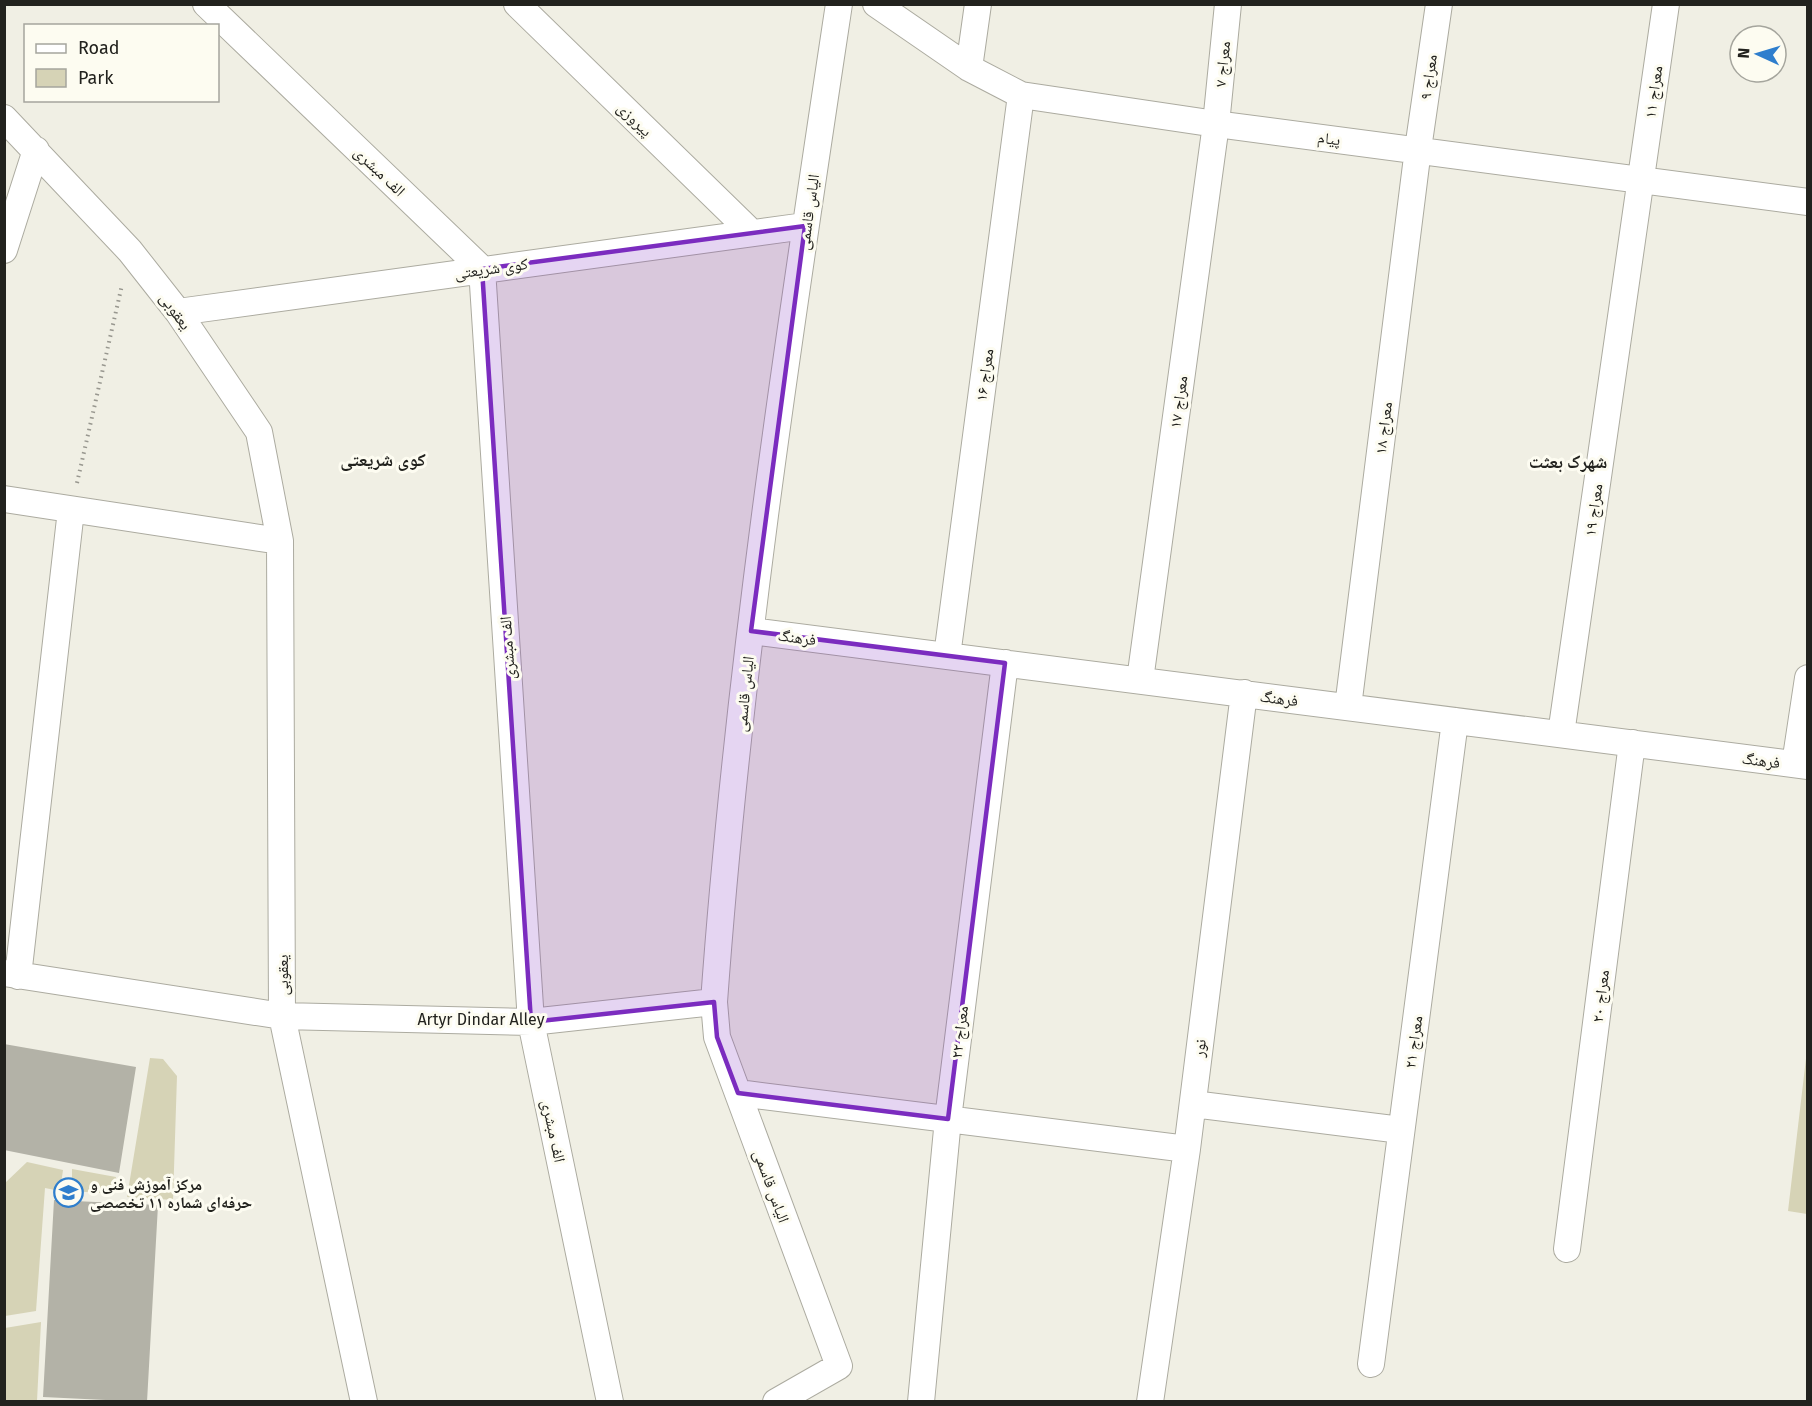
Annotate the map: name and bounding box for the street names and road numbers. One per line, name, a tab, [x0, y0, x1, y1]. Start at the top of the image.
street label: معراج ۷	[1211, 40, 1235, 88]
street label: معراج ۹	[1416, 53, 1442, 101]
street label: معراج ۱۱	[1640, 65, 1668, 120]
street label: پیروزی	[613, 98, 656, 141]
street label: پیام	[1316, 128, 1342, 150]
street label: الف مبشری	[350, 142, 409, 201]
street label: الیاس قاسمی	[794, 173, 824, 251]
street label: کوی شریعتی	[453, 254, 530, 284]
street label: یعقوبی	[155, 289, 195, 334]
street label: معراج ۱۶	[971, 348, 999, 403]
street label: معراج ۱۷	[1165, 375, 1193, 430]
street label: معراج ۱۸	[1371, 401, 1397, 456]
street label: معراج ۱۹	[1580, 483, 1608, 538]
street label: الف مبشری	[496, 616, 520, 680]
street label: فرهنگ	[777, 626, 817, 649]
street label: الیاس قاسمی	[731, 655, 759, 733]
street label: فرهنگ	[1259, 687, 1299, 710]
street label: فرهنگ	[1741, 749, 1781, 772]
street label: یعقوبی	[273, 954, 293, 996]
street label: معراج ۲۰	[1588, 969, 1614, 1024]
street label: معراج ۲۲	[947, 1005, 973, 1060]
street label: Artyr Dindar Alley	[417, 1010, 545, 1029]
street label: معراج ۲۱	[1400, 1015, 1428, 1070]
street label: نور	[1189, 1038, 1210, 1059]
street label: الف مبشری	[537, 1098, 569, 1164]
street label: الیاس قاسمی	[749, 1147, 794, 1226]

